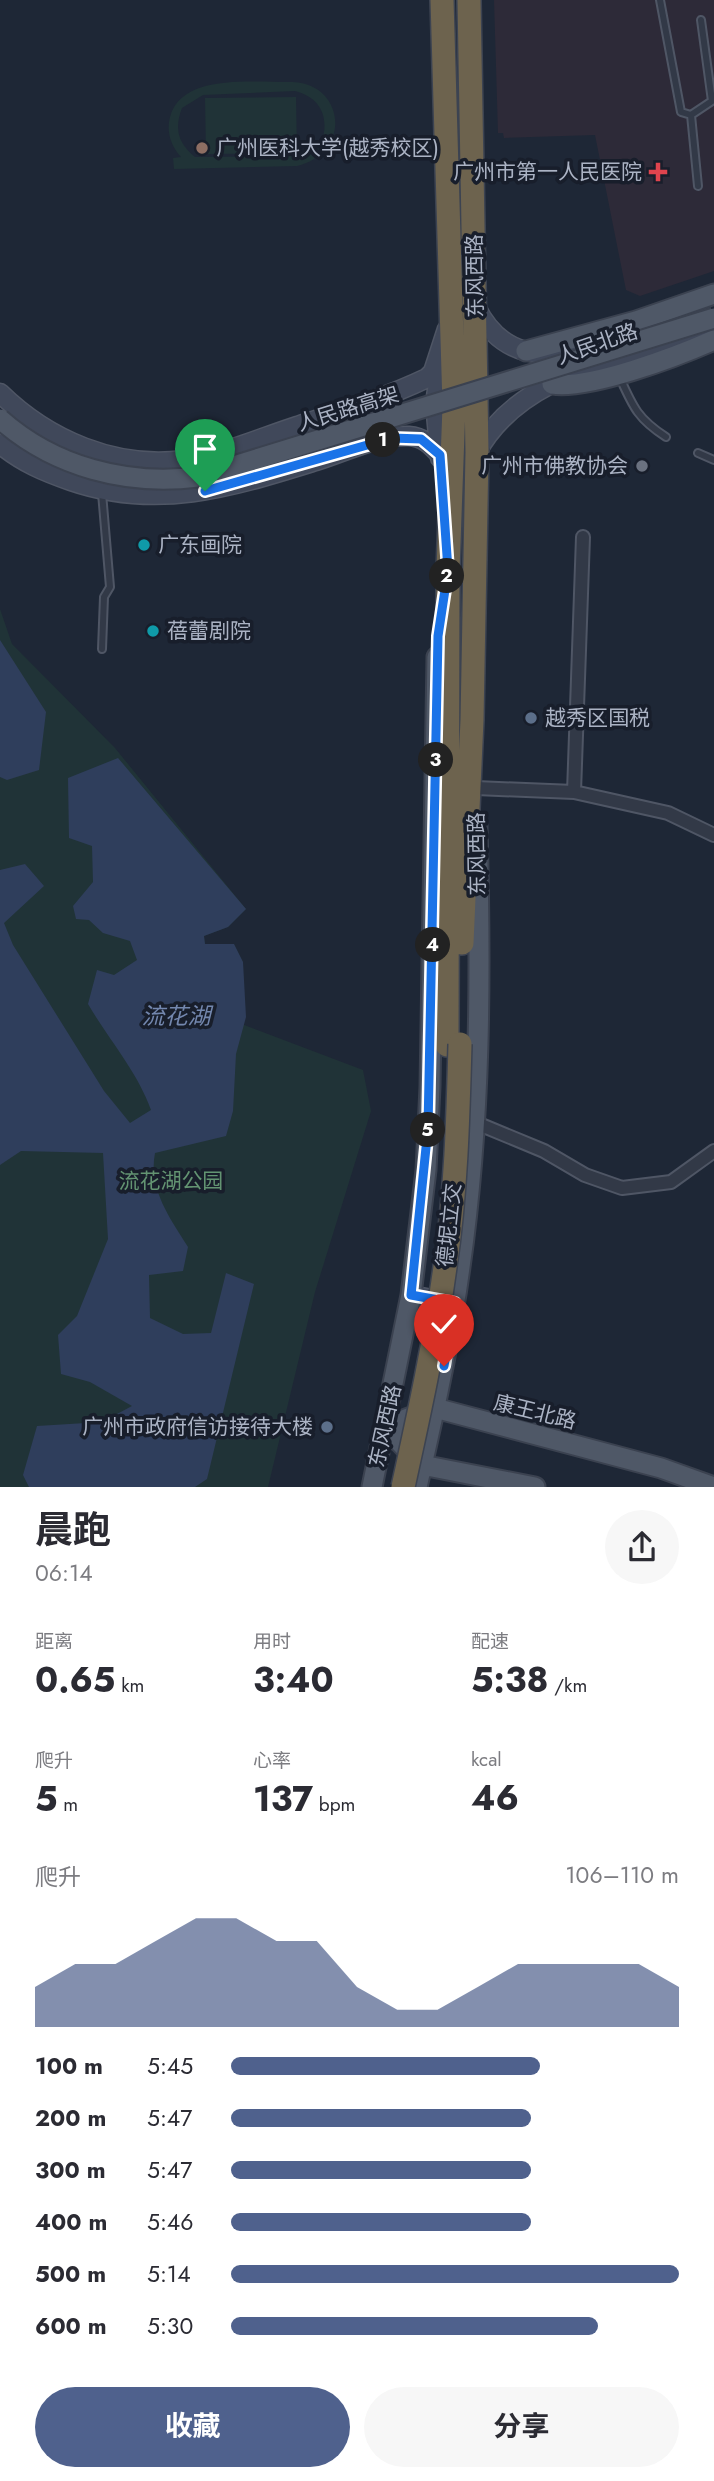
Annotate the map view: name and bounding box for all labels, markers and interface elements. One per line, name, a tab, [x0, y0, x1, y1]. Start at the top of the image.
place label: 广州医科大学(越秀校区)	[216, 133, 439, 163]
marker: 广州医科大学(越秀校区)	[194, 140, 210, 156]
place label: 广州市第一人民医院	[453, 157, 642, 187]
marker: 广州市第一人民医院	[648, 162, 668, 182]
street label: 东风西路	[459, 234, 491, 318]
street label: 人民北路	[552, 316, 642, 372]
street label: 人民路高架	[293, 379, 403, 439]
pin	[175, 419, 235, 491]
pin: 1	[366, 422, 400, 458]
text: 1	[378, 426, 387, 453]
icon: arrive	[186, 430, 224, 468]
place label: 广州市佛教协会	[481, 451, 628, 481]
marker: 广州市佛教协会	[634, 458, 650, 474]
place label: 广东画院	[158, 530, 242, 560]
marker: 广东画院	[136, 537, 152, 553]
pin: 2	[430, 558, 464, 594]
text: 2	[440, 562, 453, 589]
place label: 蓓蕾剧院	[167, 616, 251, 646]
marker: 蓓蕾剧院	[145, 623, 161, 639]
place label: 越秀区国税	[545, 703, 650, 733]
marker: 越秀区国税	[523, 710, 539, 726]
pin: 3	[418, 742, 453, 778]
text: 3	[430, 746, 441, 773]
street label: 东风西路	[461, 812, 493, 896]
pin: 4	[416, 928, 450, 962]
text: 4	[426, 931, 439, 958]
water label: 流花湖	[142, 999, 214, 1033]
pin: 5	[410, 1112, 446, 1148]
text: 5	[421, 1116, 434, 1143]
park label: 流花湖公园	[119, 1166, 224, 1196]
street label: 德坭立交	[430, 1182, 468, 1268]
pin	[414, 1294, 474, 1366]
icon: check	[425, 1305, 463, 1343]
street label: 东风西路	[362, 1382, 408, 1470]
street label: 康王北路	[491, 1387, 579, 1437]
place label: 广州市政府信访接待大楼	[82, 1412, 313, 1442]
marker: 广州市政府信访接待大楼	[319, 1419, 335, 1435]
text: 晨跑	[35, 1502, 111, 1557]
button: share	[605, 1510, 679, 1584]
text: 06:14	[35, 1556, 93, 1590]
text: 距离	[35, 1628, 73, 1655]
text: 用时	[253, 1628, 291, 1655]
text: 配速	[471, 1628, 509, 1655]
text: 0.65	[35, 1655, 115, 1705]
text: 3:40	[253, 1655, 334, 1705]
text: 5:38	[471, 1655, 549, 1705]
text: km	[115, 1672, 144, 1699]
text: /km	[549, 1672, 587, 1699]
text: kcal	[471, 1746, 502, 1773]
text: 爬升	[35, 1747, 73, 1774]
text: 心率	[253, 1747, 291, 1774]
text: 46	[471, 1773, 519, 1823]
text: 5	[35, 1774, 58, 1824]
text: 137	[253, 1774, 313, 1824]
text: m	[58, 1791, 78, 1818]
text: bpm	[313, 1791, 355, 1818]
text: 106–110 m	[565, 1858, 679, 1892]
text: 爬升	[35, 1860, 81, 1894]
text: 100 m	[35, 2049, 103, 2083]
text: 5:45	[147, 2049, 193, 2083]
text: 200 m	[35, 2101, 106, 2135]
text: 5:47	[147, 2101, 192, 2135]
text: 300 m	[35, 2153, 106, 2187]
text: 5:47	[147, 2153, 192, 2187]
text: 400 m	[35, 2205, 107, 2239]
text: 5:46	[147, 2205, 194, 2239]
text: 500 m	[35, 2257, 106, 2291]
text: 5:14	[147, 2257, 191, 2291]
text: 600 m	[35, 2309, 107, 2343]
text: 5:30	[147, 2309, 193, 2343]
button: 收藏	[35, 2387, 350, 2467]
button: 分享	[364, 2387, 679, 2467]

